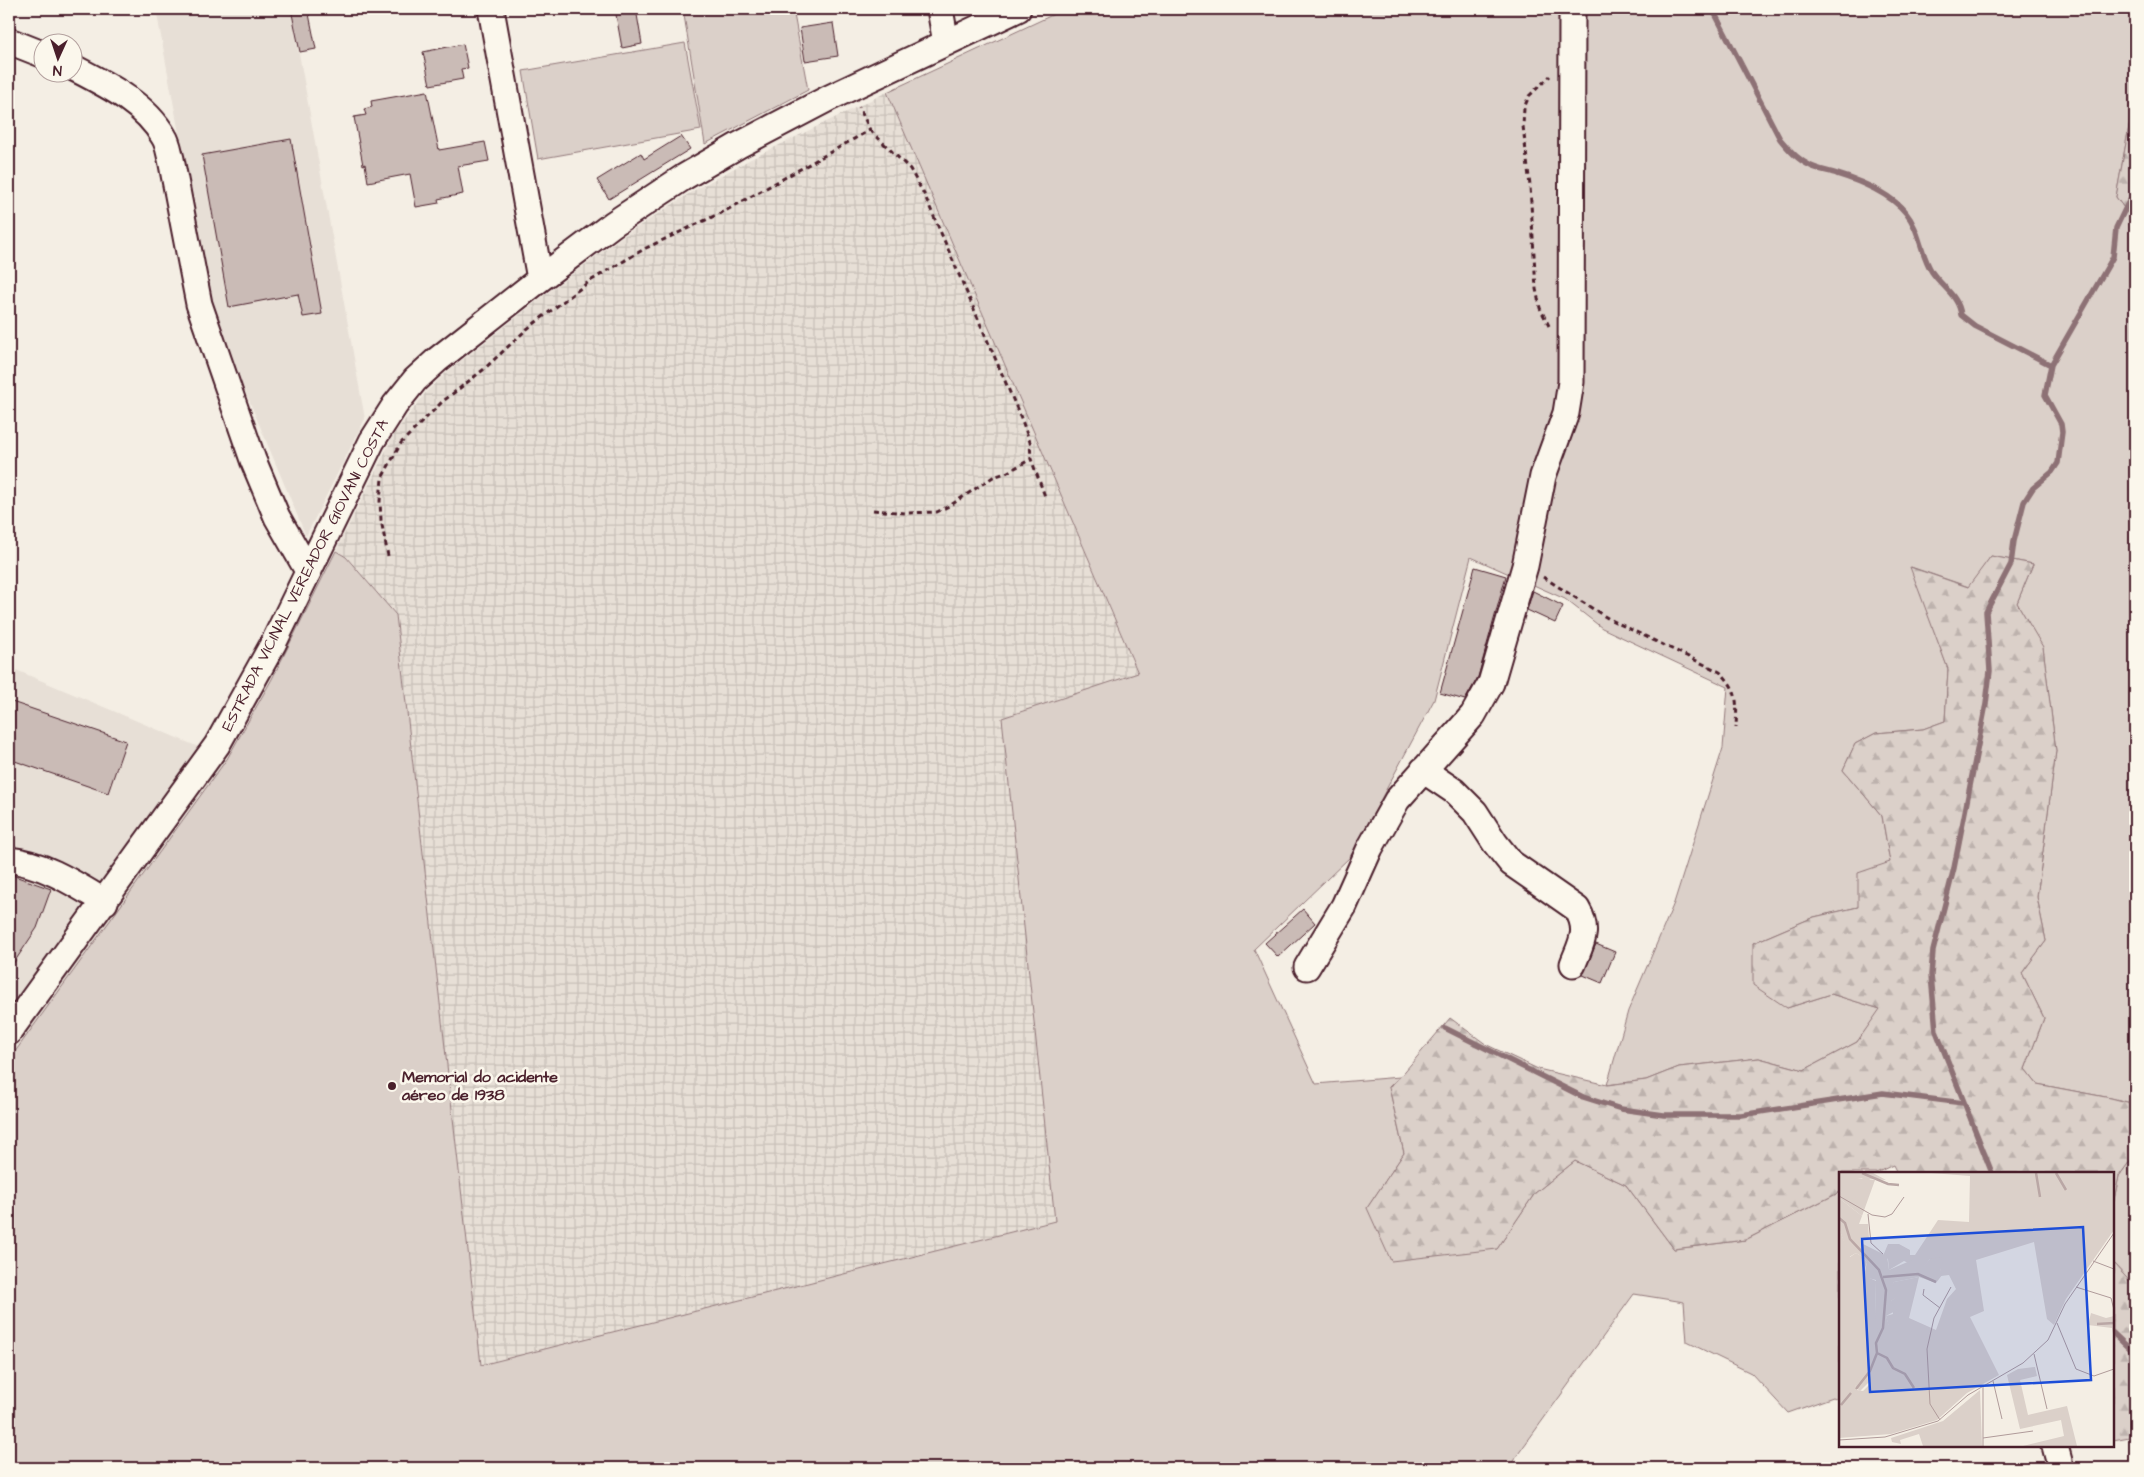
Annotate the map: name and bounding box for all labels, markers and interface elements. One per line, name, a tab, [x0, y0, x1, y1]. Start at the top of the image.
north arrow	[32, 32, 82, 82]
text: N	[52, 60, 62, 80]
street label: ESTRADA VICINAL VEREADOR GIOVANI COSTA	[216, 415, 394, 735]
place label: Memorial do acidente aéreo de 1938	[401, 1066, 558, 1106]
marker: Memorial do acidente aéreo de 1938	[386, 1080, 398, 1092]
inset map	[1839, 1172, 2114, 1447]

